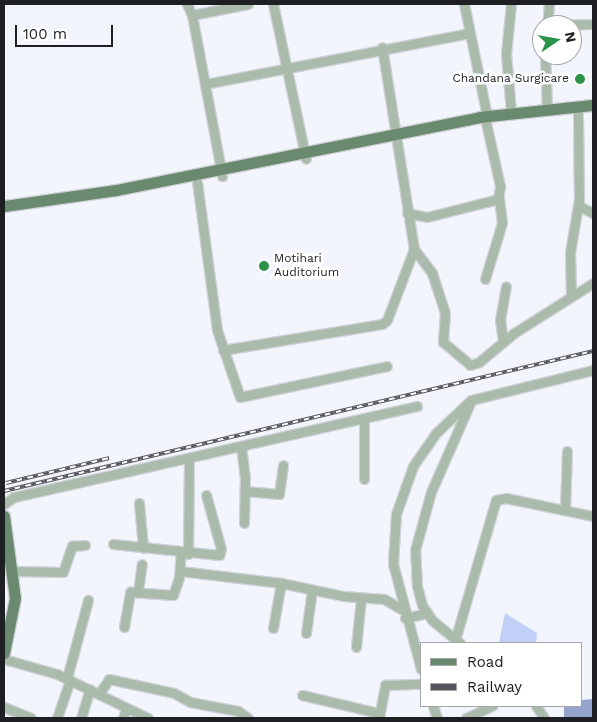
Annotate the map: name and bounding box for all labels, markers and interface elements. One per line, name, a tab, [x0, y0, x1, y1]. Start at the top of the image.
scale bar	[18, 15, 115, 47]
north arrow	[532, 15, 582, 65]
text: 100 m	[23, 25, 67, 43]
text: N	[562, 30, 580, 44]
place label: Chandana Surgicare	[452, 72, 569, 86]
marker: Chandana Surgicare	[573, 72, 587, 86]
place label: Motihari Auditorium	[274, 252, 339, 280]
marker: Motihari Auditorium	[258, 260, 270, 272]
legend	[420, 642, 582, 707]
text: Road	[467, 653, 504, 671]
text: Railway	[467, 678, 522, 696]

